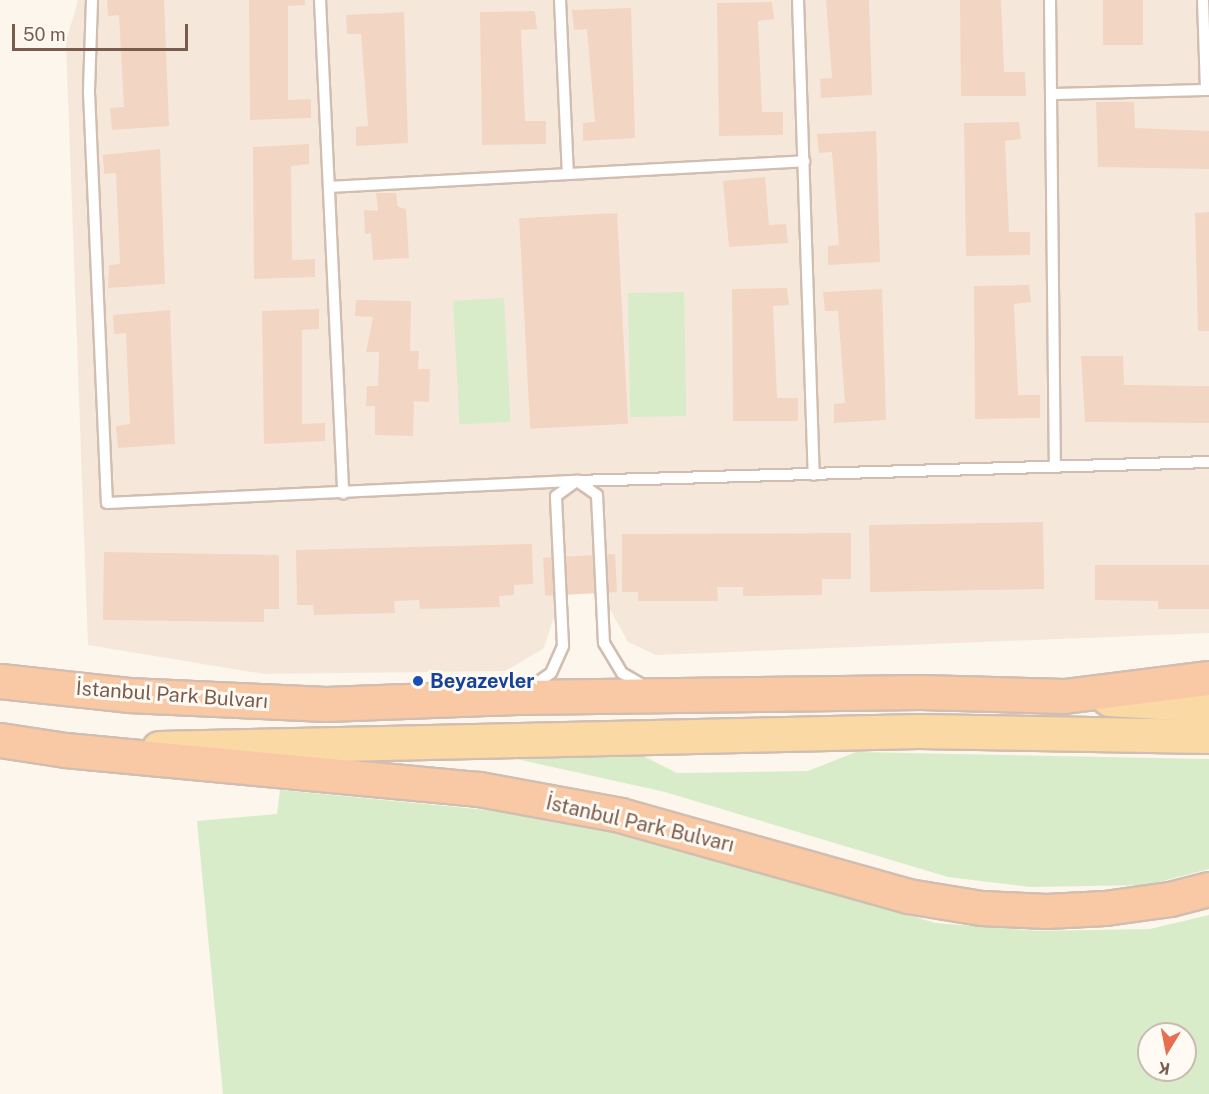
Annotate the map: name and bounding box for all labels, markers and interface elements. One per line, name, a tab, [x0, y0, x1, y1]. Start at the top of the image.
scale bar	[15, 12, 190, 50]
text: 50 m	[23, 24, 66, 45]
place label: Beyazevler	[430, 669, 534, 693]
marker: Beyazevler	[411, 674, 425, 688]
street label: İstanbul Park Bulvarı	[75, 676, 269, 714]
street label: İstanbul Park Bulvarı	[544, 791, 736, 857]
north arrow	[1137, 1022, 1197, 1082]
text: K	[1157, 1058, 1171, 1079]

